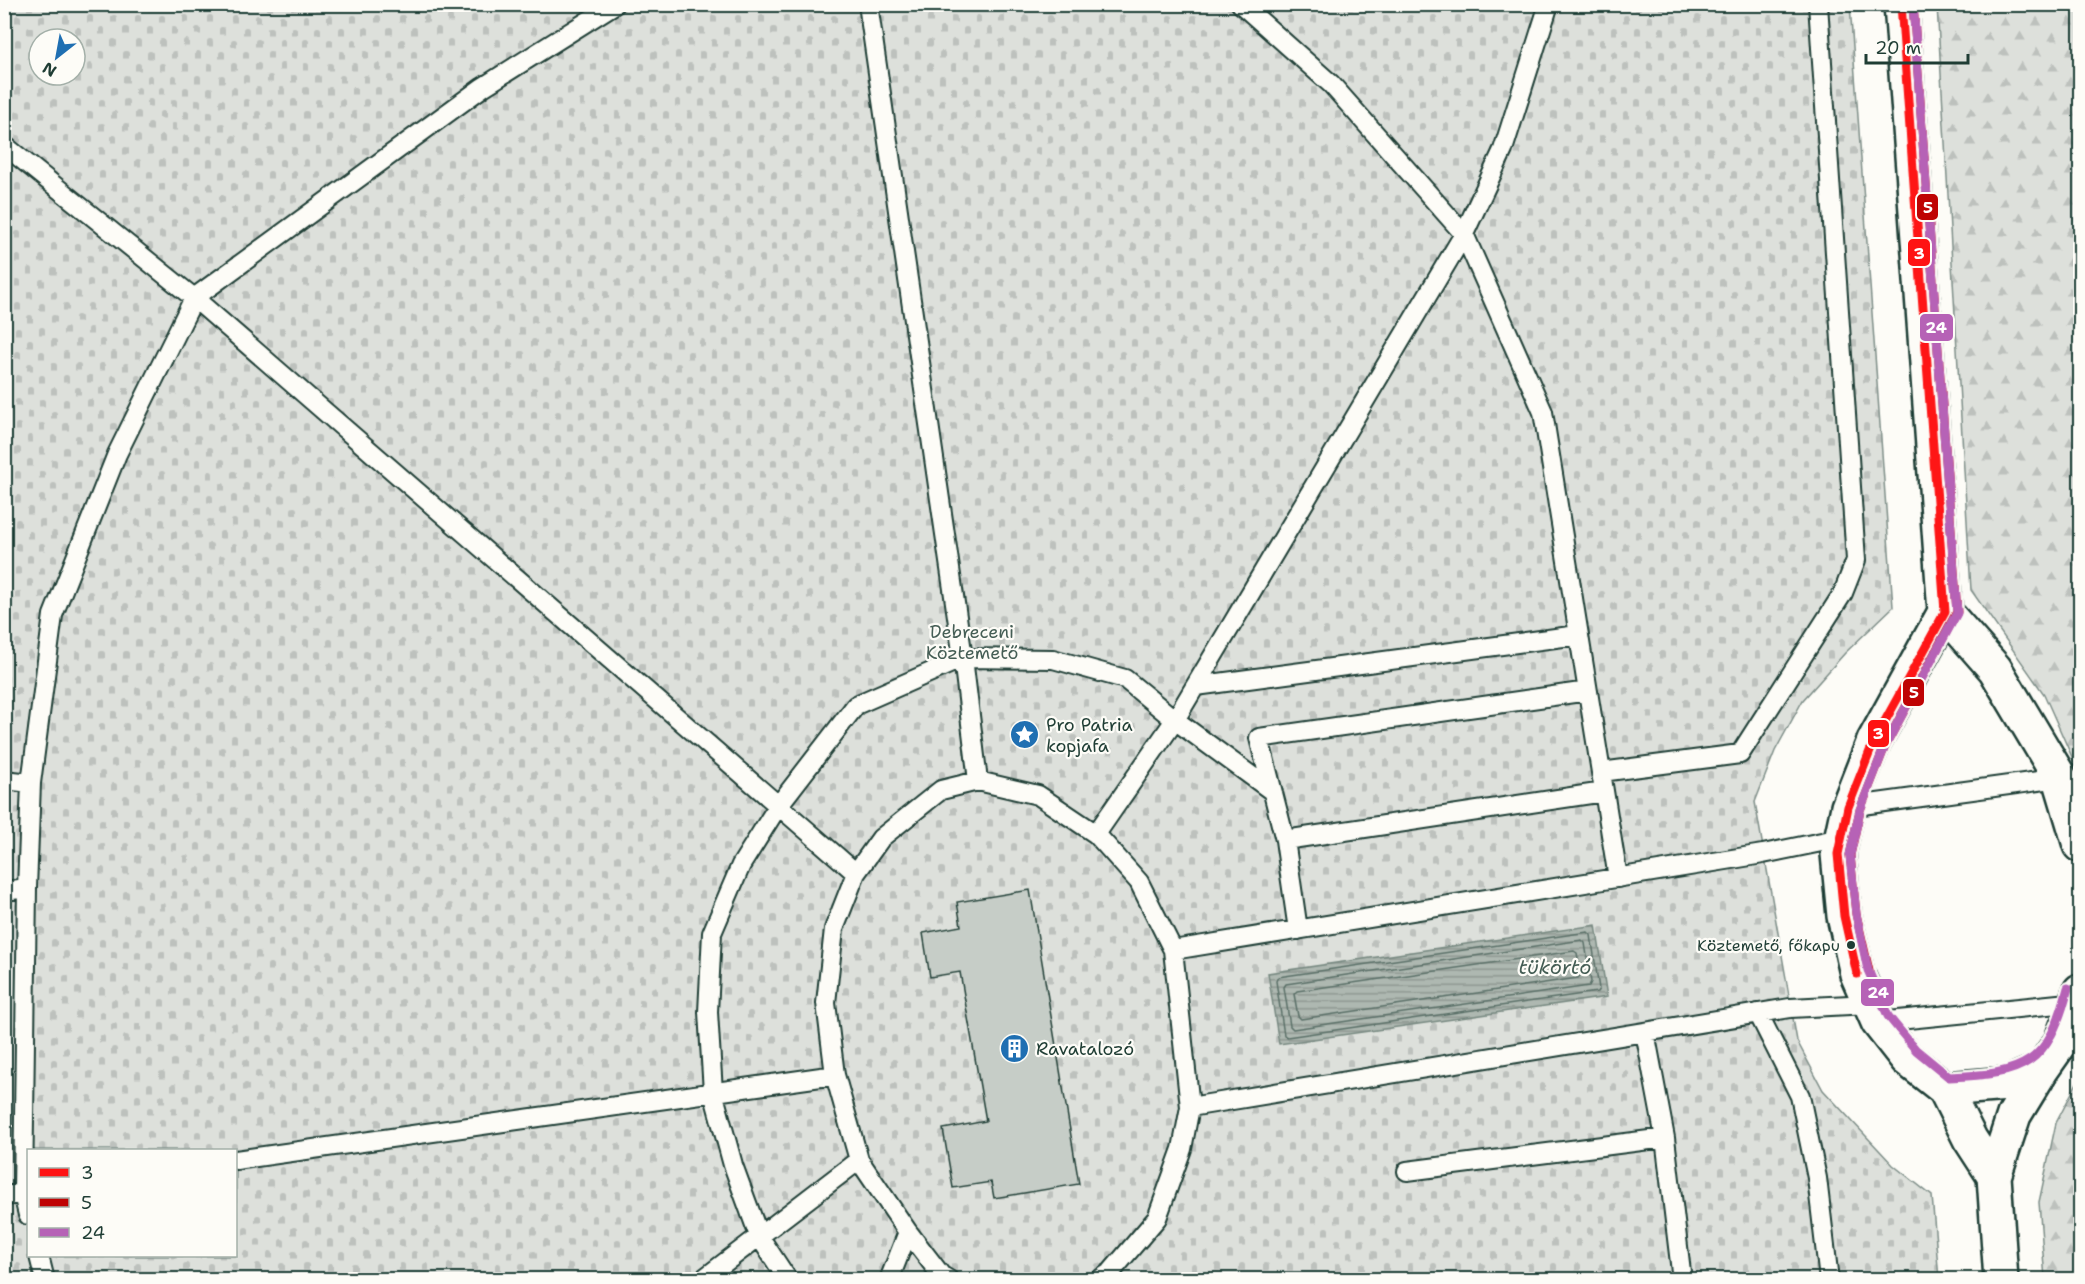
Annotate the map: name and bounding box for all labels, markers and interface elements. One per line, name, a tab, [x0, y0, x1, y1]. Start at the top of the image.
north arrow	[27, 27, 87, 87]
scale bar	[1866, 27, 1968, 65]
text: 20 m	[1875, 36, 1921, 60]
text: N	[39, 57, 60, 82]
line badge: 5	[1916, 193, 1939, 221]
text: 5	[1923, 197, 1933, 218]
line badge: 3	[1907, 238, 1931, 267]
text: 3	[1913, 243, 1925, 264]
line badge: 24	[1919, 313, 1954, 342]
text: 24	[1925, 317, 1947, 338]
park label: Debreceni Köztemető	[926, 620, 1018, 665]
line badge: 5	[1902, 678, 1925, 707]
text: 5	[1909, 682, 1919, 703]
place label: Pro Patria kopjafa	[1046, 713, 1133, 758]
place icon: Pro Patria kopjafa	[1009, 719, 1041, 751]
line badge: 3	[1867, 719, 1890, 748]
text: 3	[1872, 723, 1884, 744]
place label: Köztemető, főkapu	[1697, 935, 1840, 956]
marker: Köztemető, főkapu	[1845, 939, 1857, 951]
water label: tükörtó	[1519, 954, 1591, 980]
line badge: 24	[1860, 978, 1895, 1007]
text: 24	[1867, 982, 1889, 1003]
building icon: Ravatalozó	[999, 1033, 1031, 1065]
place label: Ravatalozó	[1036, 1037, 1134, 1061]
legend	[27, 1149, 237, 1257]
text: 3	[81, 1161, 94, 1185]
text: 5	[81, 1191, 92, 1215]
text: 24	[81, 1221, 105, 1245]

